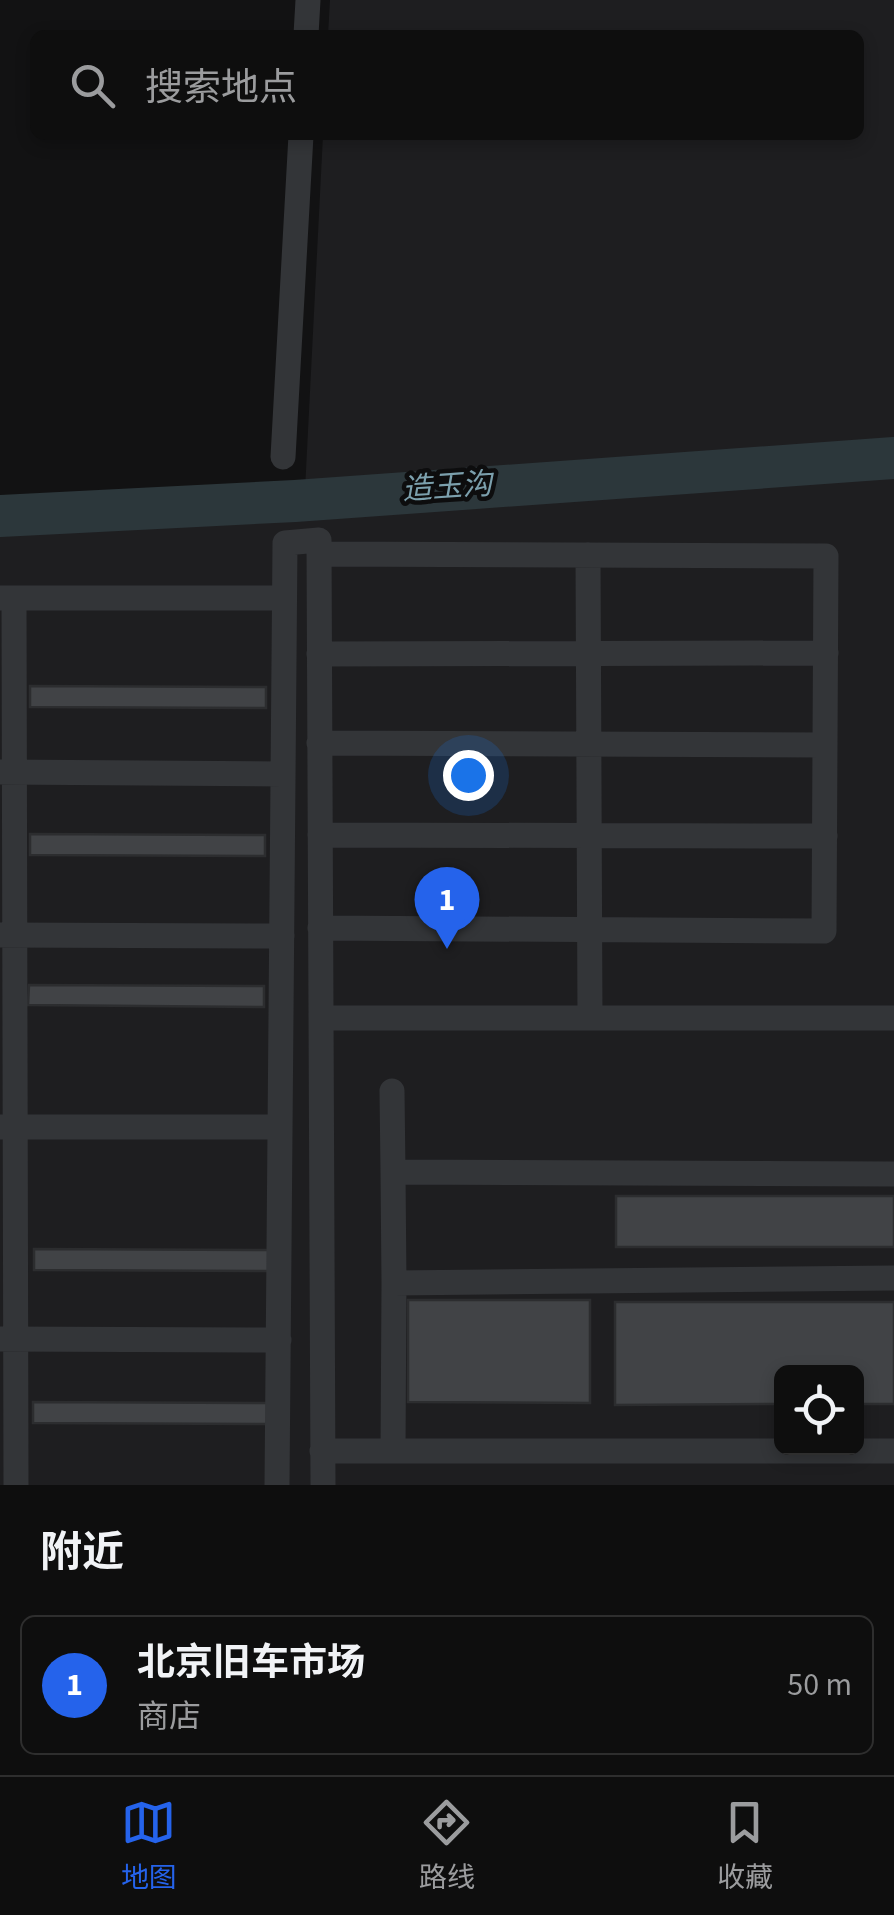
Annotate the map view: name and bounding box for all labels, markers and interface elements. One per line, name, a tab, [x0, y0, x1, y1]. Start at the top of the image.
search box	[30, 30, 864, 140]
icon: search	[65, 58, 120, 113]
text: 搜索地点	[145, 61, 297, 115]
water label: 造玉沟	[401, 462, 496, 512]
your location	[443, 750, 494, 801]
pin: 1	[414, 866, 480, 949]
map controls	[774, 1365, 864, 1455]
button: locate	[774, 1365, 864, 1455]
text: 附近	[40, 1523, 124, 1583]
text: 北京旧车市场	[137, 1636, 365, 1690]
text: 1	[66, 1662, 83, 1708]
text: 50 m	[787, 1662, 852, 1708]
text: 商店	[137, 1694, 201, 1740]
tab: 地图	[121, 1795, 177, 1898]
tab: 路线	[419, 1795, 475, 1898]
tab: 收藏	[717, 1795, 773, 1898]

